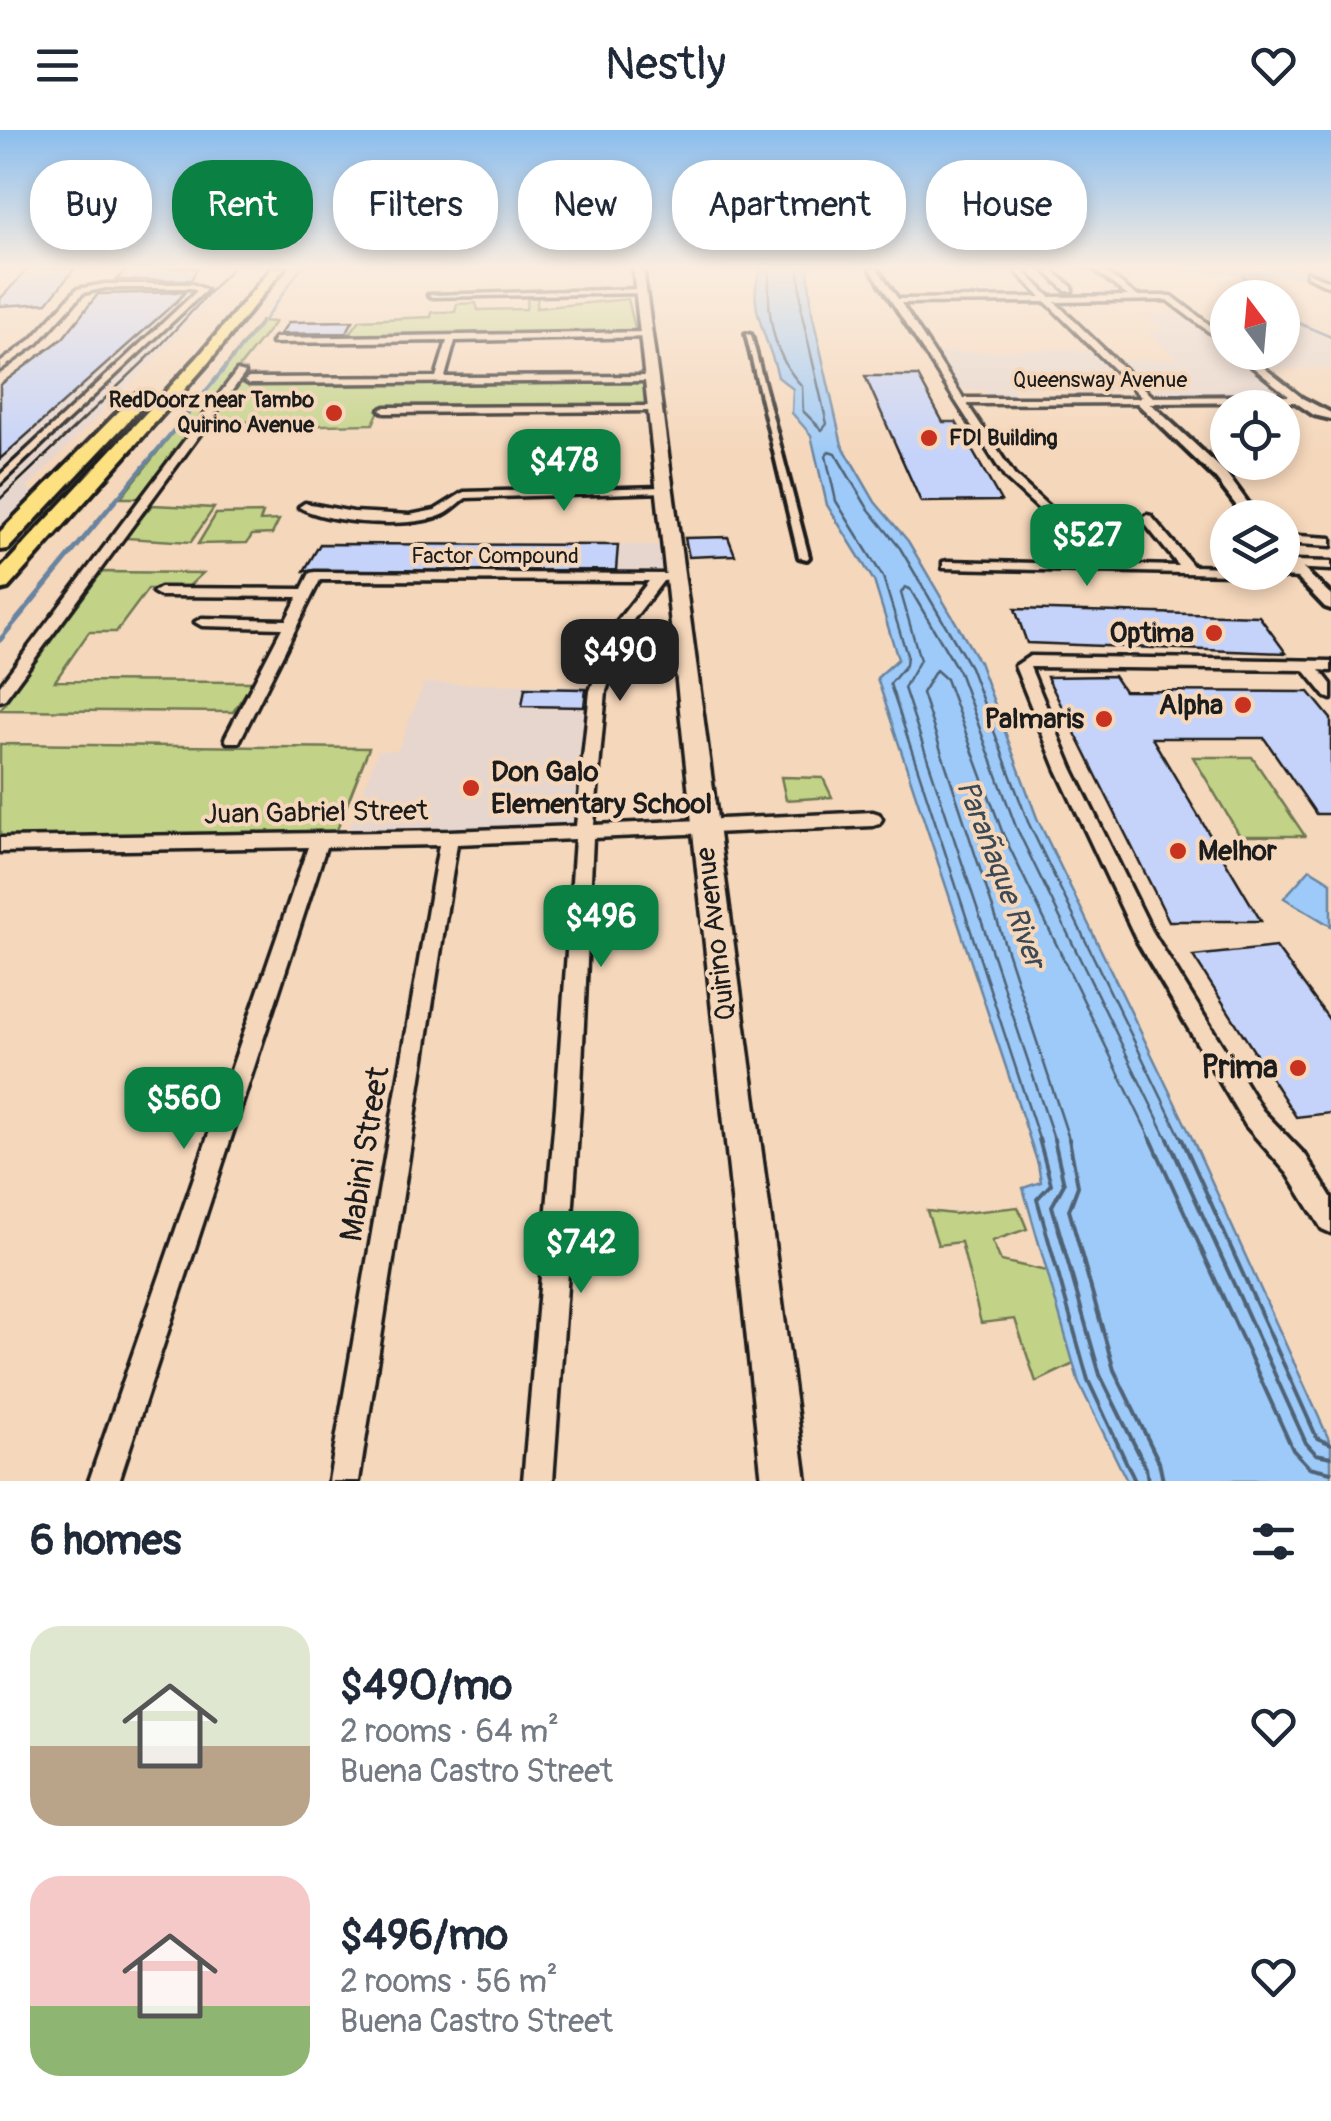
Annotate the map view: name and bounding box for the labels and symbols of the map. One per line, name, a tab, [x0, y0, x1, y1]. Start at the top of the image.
north arrow	[1210, 280, 1300, 370]
street label: Queensway Avenue	[1013, 366, 1187, 394]
place label: RedDoorz near Tambo Quirino Avenue	[109, 386, 315, 439]
marker: RedDoorz near Tambo Quirino Avenue	[323, 402, 345, 424]
place label: FDI Building	[949, 424, 1058, 452]
marker: FDI Building	[918, 427, 940, 449]
pin: $478	[505, 429, 623, 514]
pin: $527	[1028, 504, 1146, 589]
street label: Factor Compound	[411, 542, 579, 570]
place label: Optima	[1110, 616, 1194, 651]
pin: $490	[561, 619, 679, 704]
marker: Optima	[1203, 622, 1225, 644]
place label: Alpha	[1159, 688, 1223, 723]
marker: Alpha	[1232, 694, 1254, 716]
place label: Palmaris	[985, 702, 1084, 737]
marker: Palmaris	[1093, 708, 1115, 730]
place label: Don Galo Elementary School	[491, 755, 712, 822]
water label: Parañaque River	[948, 775, 1055, 976]
marker: Don Galo Elementary School	[460, 777, 482, 799]
street label: Juan Gabriel Street	[204, 794, 429, 832]
place label: Melhor	[1198, 834, 1278, 869]
marker: Melhor	[1167, 840, 1189, 862]
street label: Quirino Avenue	[688, 845, 744, 1023]
pin: $496	[542, 885, 660, 970]
place label: Prima	[1201, 1048, 1278, 1088]
marker: Prima	[1287, 1057, 1309, 1079]
street label: Mabini Street	[331, 1064, 399, 1244]
pin: $560	[125, 1067, 243, 1152]
pin: $742	[522, 1211, 640, 1296]

